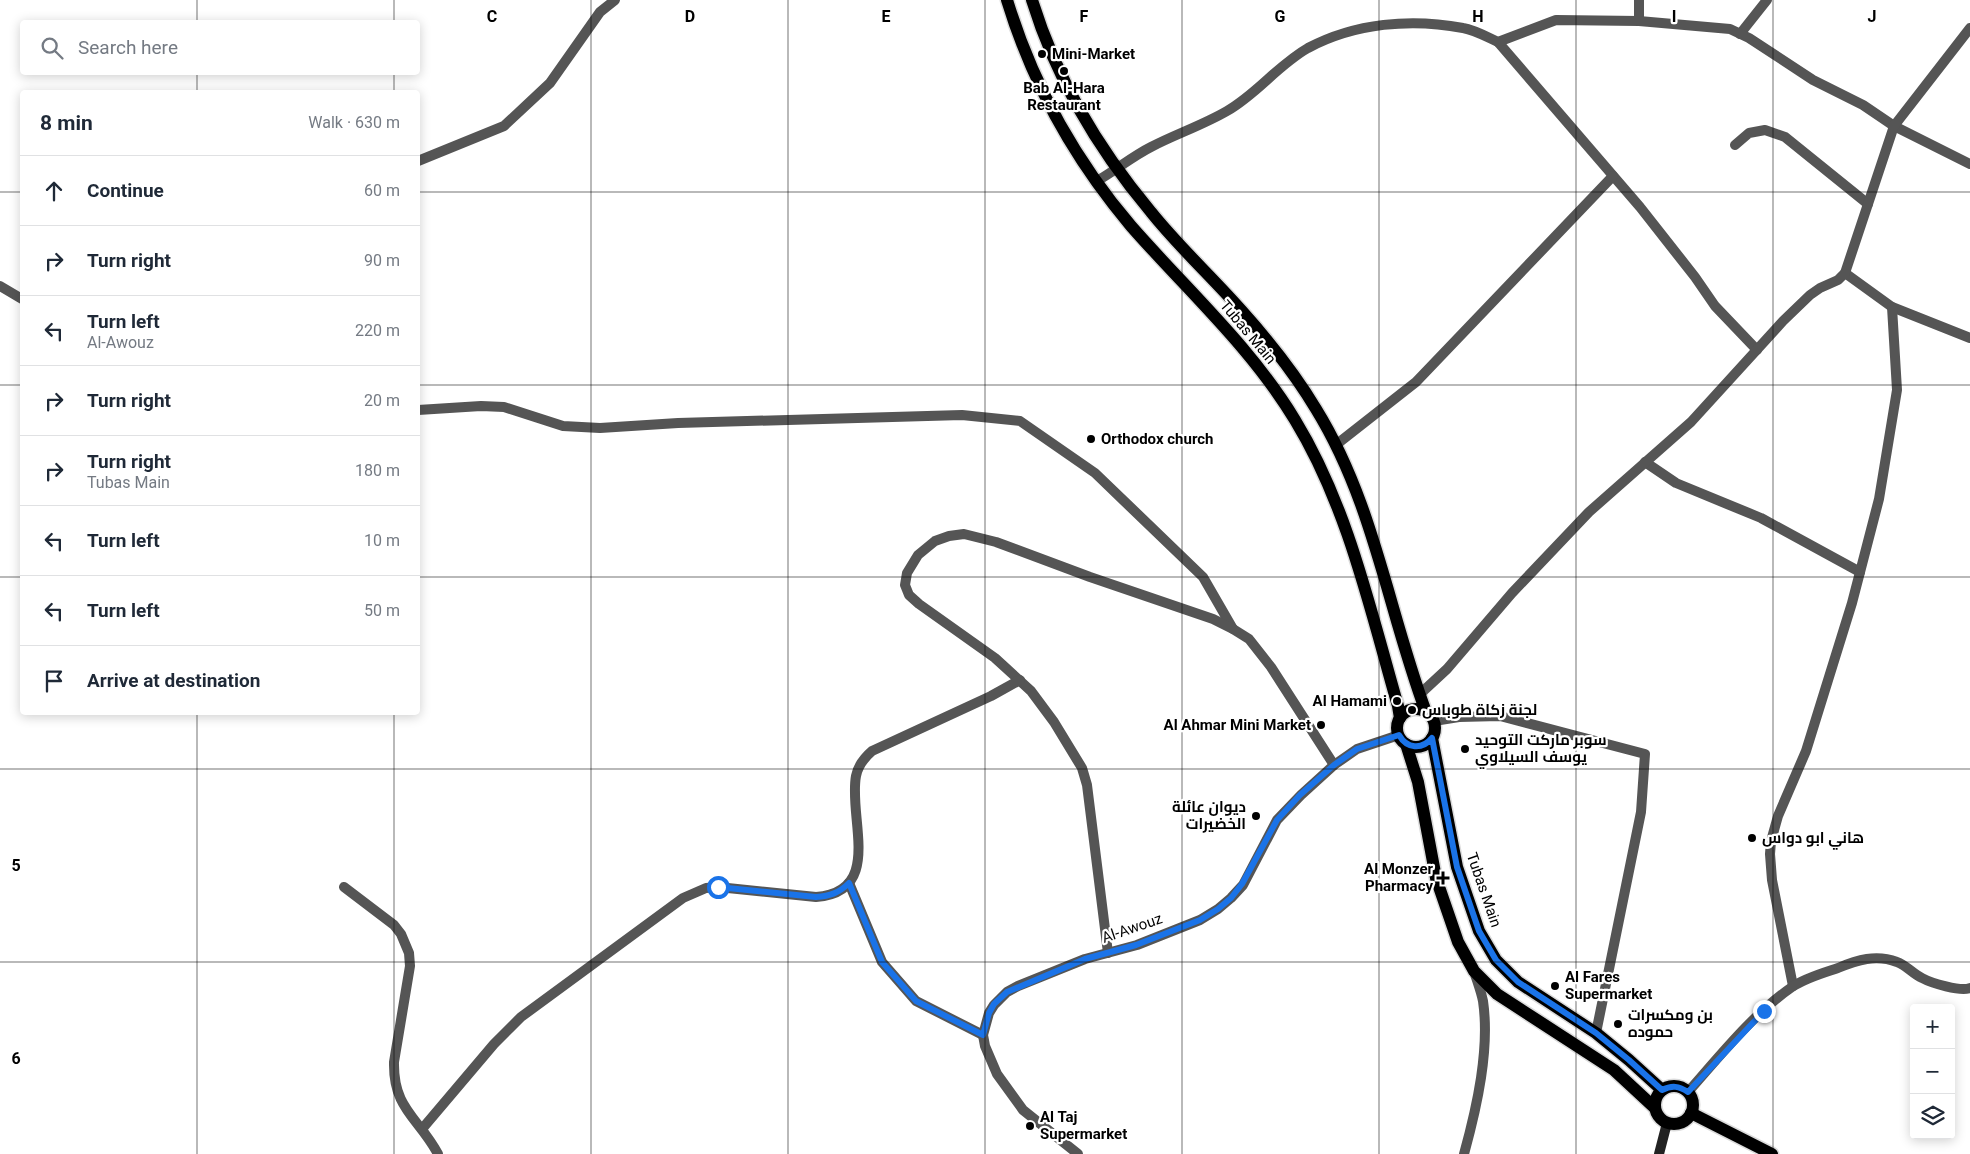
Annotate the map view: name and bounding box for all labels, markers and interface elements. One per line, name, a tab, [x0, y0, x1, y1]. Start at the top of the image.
text: C	[487, 7, 497, 26]
text: D	[685, 7, 695, 26]
text: E	[882, 7, 891, 26]
text: F	[1080, 7, 1089, 26]
text: G	[1275, 7, 1286, 26]
text: H	[1472, 7, 1484, 26]
text: I	[1672, 7, 1676, 26]
text: J	[1868, 7, 1876, 26]
search box	[20, 20, 420, 75]
icon: search	[38, 34, 66, 62]
text: Search here	[78, 36, 178, 59]
place label: Mini-Market	[1052, 45, 1135, 63]
marker: Mini-Market	[1036, 48, 1048, 60]
marker: Bab Al-Hara Restaurant	[1058, 65, 1070, 77]
place label: Bab Al-Hara Restaurant	[1023, 79, 1105, 114]
text: 8 min	[40, 111, 93, 135]
text: Walk · 630 m	[308, 113, 400, 132]
icon: ahead	[40, 177, 68, 205]
text: Continue	[87, 179, 164, 202]
text: 60 m	[364, 181, 400, 200]
icon: right	[40, 247, 68, 275]
text: Turn right	[87, 249, 171, 272]
text: 90 m	[364, 251, 400, 270]
street label: Tubas Main	[1216, 296, 1280, 368]
text: Turn left	[87, 310, 160, 333]
icon: left	[40, 317, 68, 345]
text: 220 m	[355, 321, 400, 340]
text: Al-Awouz	[87, 333, 154, 352]
icon: right	[40, 387, 68, 415]
text: Turn right	[87, 389, 171, 412]
text: 20 m	[364, 391, 400, 410]
place label: Orthodox church	[1101, 430, 1213, 448]
marker: Orthodox church	[1085, 433, 1097, 445]
text: Turn right	[87, 450, 171, 473]
icon: right	[40, 457, 68, 485]
text: 180 m	[355, 461, 400, 480]
text: Tubas Main	[87, 473, 170, 492]
icon: left	[40, 527, 68, 555]
text: Turn left	[87, 529, 160, 552]
text: 10 m	[364, 531, 400, 550]
icon: left	[40, 597, 68, 625]
text: Turn left	[87, 599, 160, 622]
text: 50 m	[364, 601, 400, 620]
icon: arrive	[40, 667, 68, 695]
text: Arrive at destination	[87, 669, 260, 692]
place label: Al Hamami	[1313, 692, 1387, 710]
marker: Al Hamami	[1391, 695, 1403, 707]
place label: لجنة زكاة طوباس	[1422, 701, 1537, 719]
marker: لجنة زكاة طوباس	[1406, 704, 1418, 716]
place label: Al Ahmar Mini Market	[1164, 716, 1311, 734]
marker: Al Ahmar Mini Market	[1315, 719, 1327, 731]
place label: سوبر ماركت التوحيد يوسف السيلاوي	[1475, 731, 1607, 769]
marker: سوبر ماركت التوحيد يوسف السيلاوي	[1459, 743, 1471, 755]
place label: ديوان عائلة الخضيرات	[1172, 798, 1246, 833]
marker: ديوان عائلة الخضيرات	[1250, 810, 1262, 822]
place label: هاني ابو دواس	[1762, 829, 1864, 850]
marker: هاني ابو دواس	[1746, 832, 1758, 844]
street label: Tubas Main	[1463, 850, 1505, 930]
text: 5	[11, 856, 21, 875]
place label: Al Monzer Pharmacy	[1364, 860, 1433, 895]
marker: Al Monzer Pharmacy	[1437, 872, 1449, 884]
route start	[707, 876, 730, 899]
street label: Al-Awouz	[1099, 909, 1165, 947]
place label: Al Fares Supermarket	[1565, 968, 1652, 1003]
marker: Al Fares Supermarket	[1549, 980, 1561, 992]
route end	[1753, 1000, 1776, 1023]
map controls	[1910, 1004, 1955, 1139]
button: +	[1910, 1004, 1955, 1049]
place label: بن ومكسرات حموده	[1628, 1006, 1713, 1041]
marker: بن ومكسرات حموده	[1612, 1018, 1624, 1030]
text: 6	[11, 1049, 21, 1068]
button: −	[1910, 1049, 1955, 1094]
button: layers	[1910, 1094, 1955, 1139]
place label: Al Taj Supermarket	[1040, 1108, 1127, 1143]
marker: Al Taj Supermarket	[1024, 1120, 1036, 1132]

